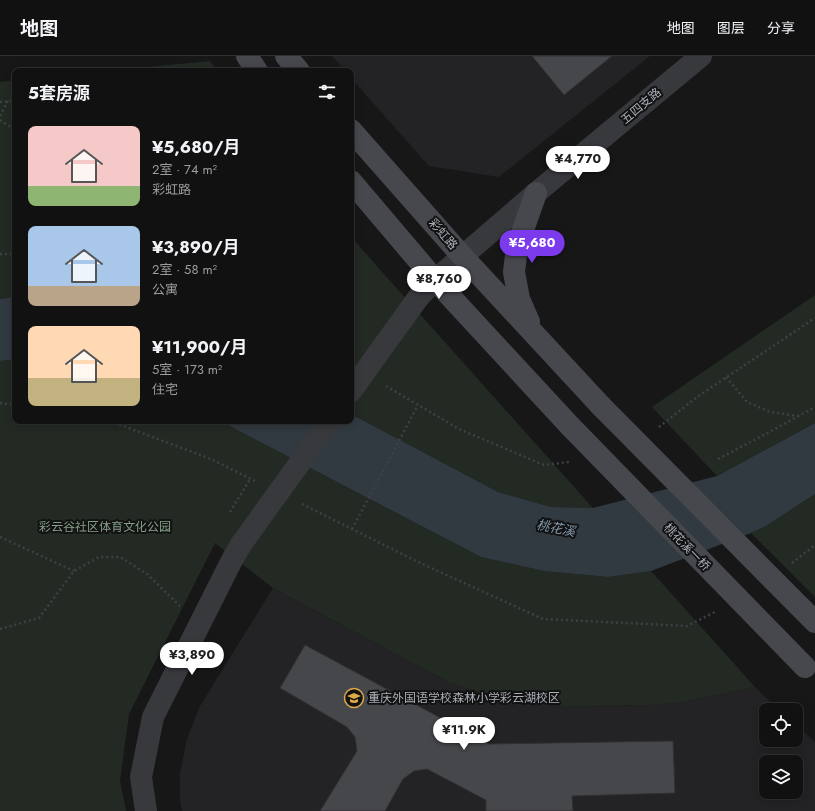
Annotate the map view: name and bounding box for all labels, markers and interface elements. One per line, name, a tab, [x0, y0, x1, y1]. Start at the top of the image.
text: 地图	[20, 15, 58, 42]
text: 地图	[667, 18, 695, 38]
text: 图层	[717, 18, 745, 38]
text: 分享	[767, 18, 795, 38]
text: 5套房源	[28, 81, 90, 105]
icon: filters	[316, 81, 338, 103]
street label: 五四支路	[617, 84, 665, 128]
text: ¥5,680/月	[152, 135, 240, 159]
icon: home	[60, 142, 108, 190]
pin: ¥4,770	[545, 146, 611, 180]
text: ¥4,770	[555, 149, 601, 168]
text: 2室 · 74 m²	[152, 160, 217, 179]
text: 彩虹路	[152, 180, 191, 199]
street label: 彩虹路	[424, 215, 462, 253]
pin: ¥5,680	[499, 230, 565, 264]
text: ¥5,680	[509, 233, 555, 252]
text: ¥3,890/月	[152, 235, 240, 259]
icon: home	[60, 242, 108, 290]
text: 2室 · 58 m²	[152, 260, 217, 279]
pin: ¥8,760	[406, 266, 472, 300]
text: ¥8,760	[416, 269, 462, 288]
text: 公寓	[152, 280, 178, 299]
text: ¥11,900/月	[152, 335, 247, 359]
icon: home	[60, 342, 108, 390]
text: 5室 · 173 m²	[152, 360, 222, 379]
text: 住宅	[152, 380, 178, 399]
water label: 桃花溪	[535, 515, 579, 541]
park label: 彩云谷社区体育文化公园	[39, 518, 171, 536]
street label: 桃花溪一桥	[660, 519, 714, 575]
pin: ¥3,890	[159, 642, 225, 676]
text: ¥3,890	[169, 645, 215, 664]
school or university icon: 重庆外国语学校森林小学彩云湖校区	[343, 687, 365, 709]
place label: 重庆外国语学校森林小学彩云湖校区	[368, 689, 560, 707]
map controls	[759, 703, 803, 799]
button: locate	[759, 703, 803, 747]
pin: ¥11.9K	[431, 717, 497, 751]
text: ¥11.9K	[442, 720, 486, 739]
button: layers	[759, 755, 803, 799]

